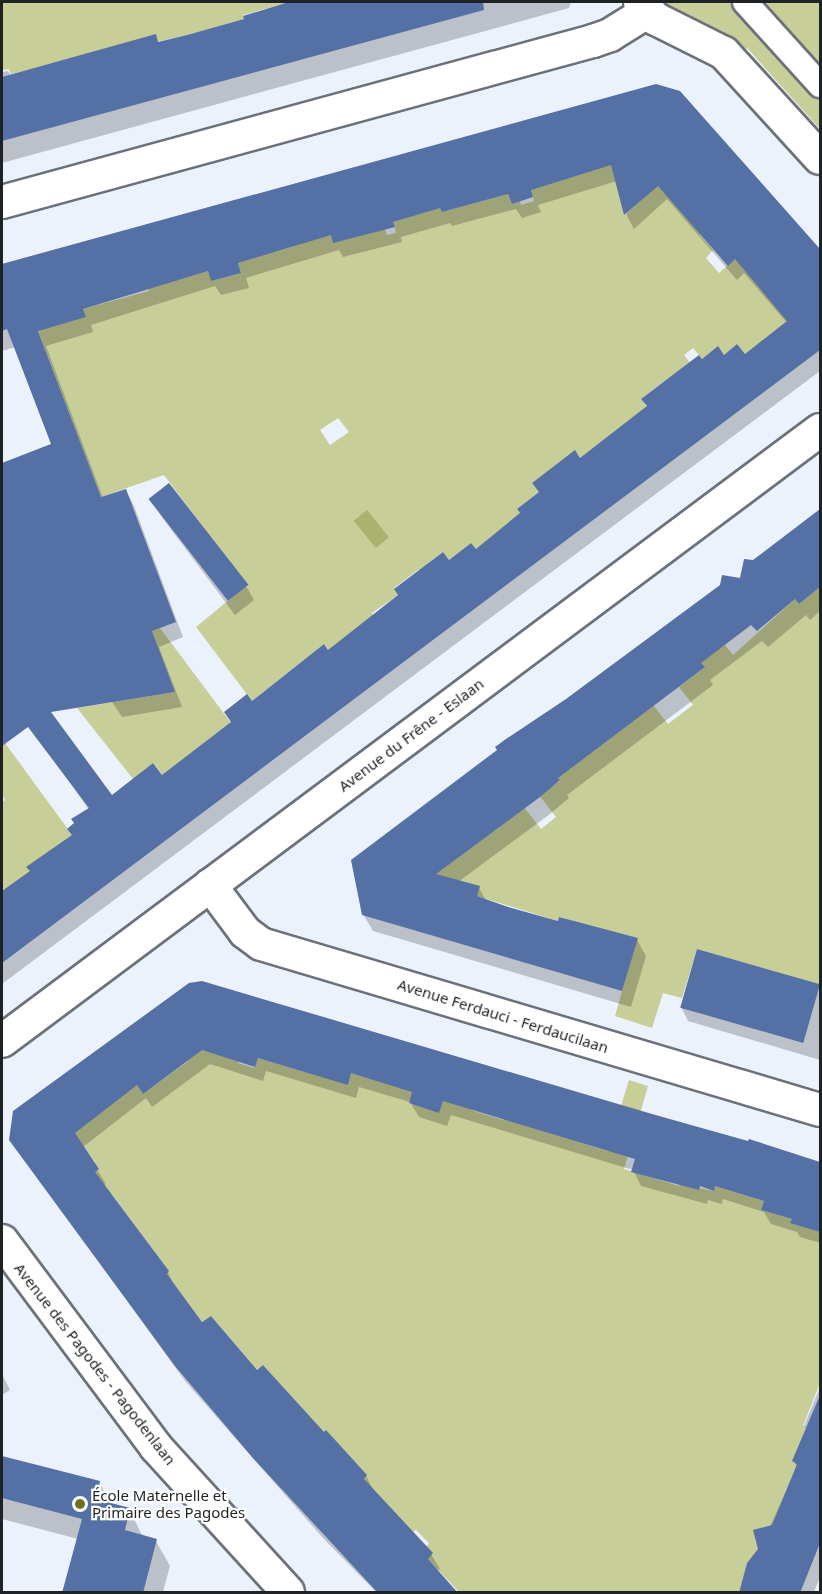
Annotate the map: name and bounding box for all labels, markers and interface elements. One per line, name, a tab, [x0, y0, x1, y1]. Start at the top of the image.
street label: Avenue du Frêne - Eslaan	[335, 675, 487, 795]
street label: Avenue Ferdauci - Ferdaucilaan	[395, 975, 611, 1057]
street label: Avenue des Pagodes - Pagodenlaan	[11, 1259, 179, 1469]
place label: École Maternelle et Primaire des Pagodes	[92, 1486, 245, 1521]
marker: École Maternelle et Primaire des Pagodes	[73, 1497, 87, 1511]

